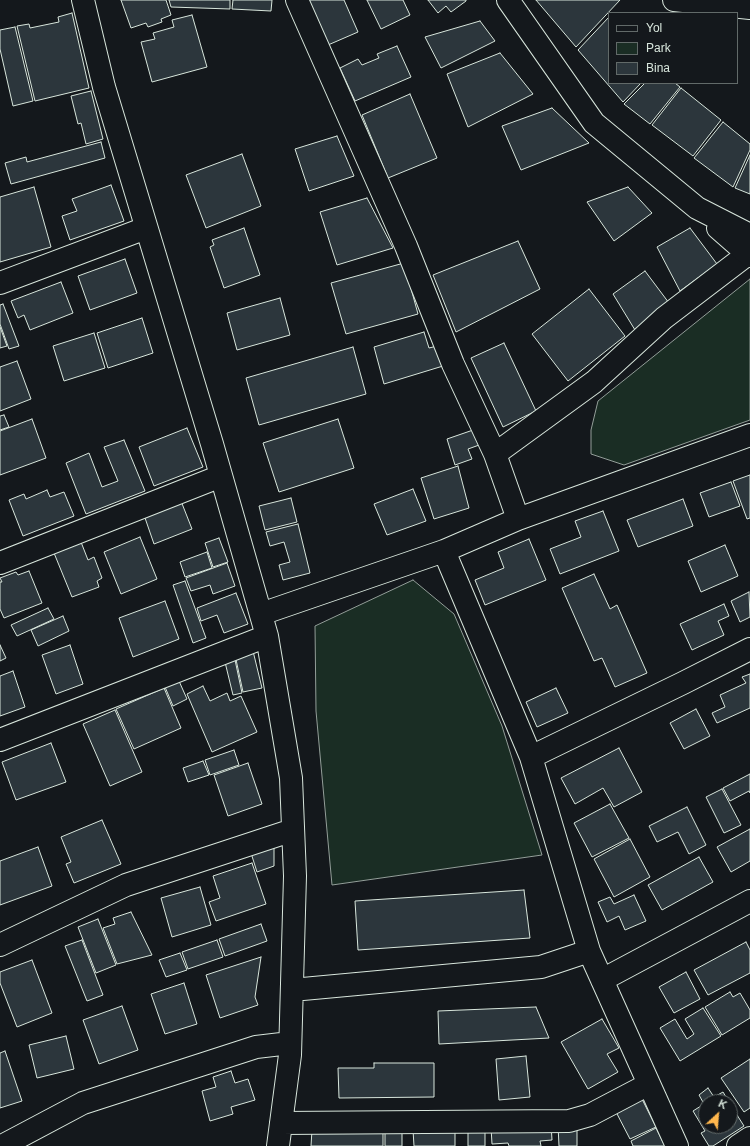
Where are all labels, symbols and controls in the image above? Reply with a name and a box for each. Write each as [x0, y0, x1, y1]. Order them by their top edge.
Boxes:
legend [608, 12, 738, 84]
text: Yol [646, 21, 662, 35]
text: Park [646, 41, 671, 55]
text: Bina [646, 61, 670, 75]
north arrow [698, 1094, 738, 1134]
text: K [717, 1097, 729, 1111]

